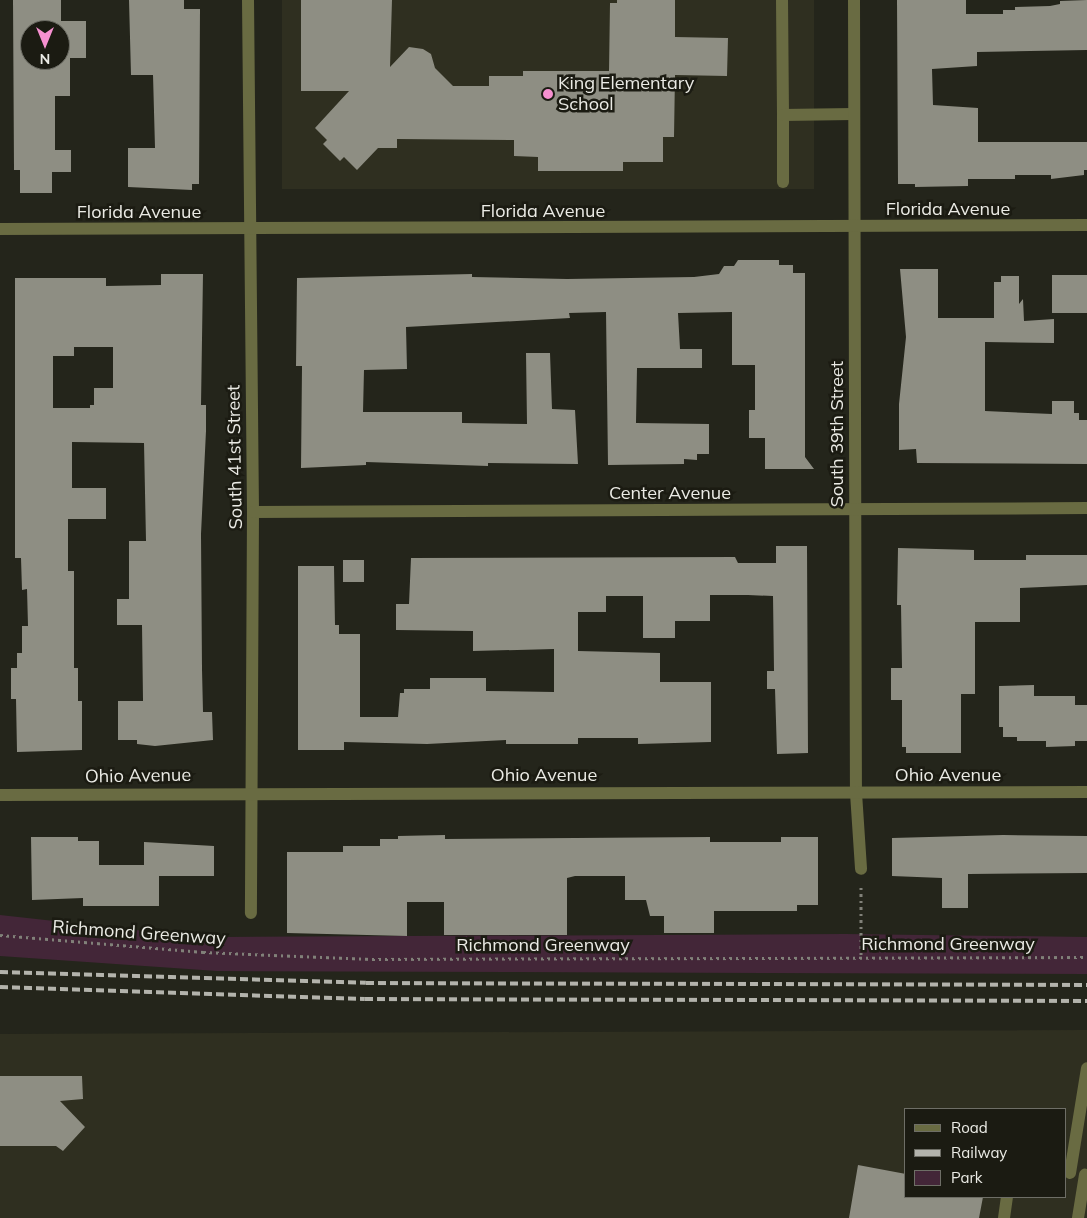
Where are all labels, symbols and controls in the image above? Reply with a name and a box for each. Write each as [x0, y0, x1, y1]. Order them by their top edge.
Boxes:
north arrow [20, 20, 70, 70]
text: N [40, 50, 50, 68]
place label: King Elementary School [558, 73, 694, 116]
marker: King Elementary School [542, 88, 554, 100]
street label: Florida Avenue [886, 198, 1010, 220]
street label: Florida Avenue [481, 200, 605, 222]
street label: Florida Avenue [77, 201, 201, 223]
street label: South 39th Street [826, 361, 848, 507]
street label: South 41st Street [223, 385, 247, 529]
street label: Center Avenue [609, 482, 731, 504]
street label: Ohio Avenue [85, 764, 191, 788]
street label: Ohio Avenue [491, 764, 597, 786]
street label: Ohio Avenue [895, 764, 1001, 786]
street label: Richmond Greenway [52, 916, 226, 950]
street label: Richmond Greenway [861, 933, 1035, 955]
street label: Richmond Greenway [456, 934, 630, 956]
legend [904, 1108, 1067, 1198]
text: Road [951, 1118, 988, 1137]
text: Railway [951, 1143, 1007, 1162]
text: Park [951, 1168, 983, 1187]

